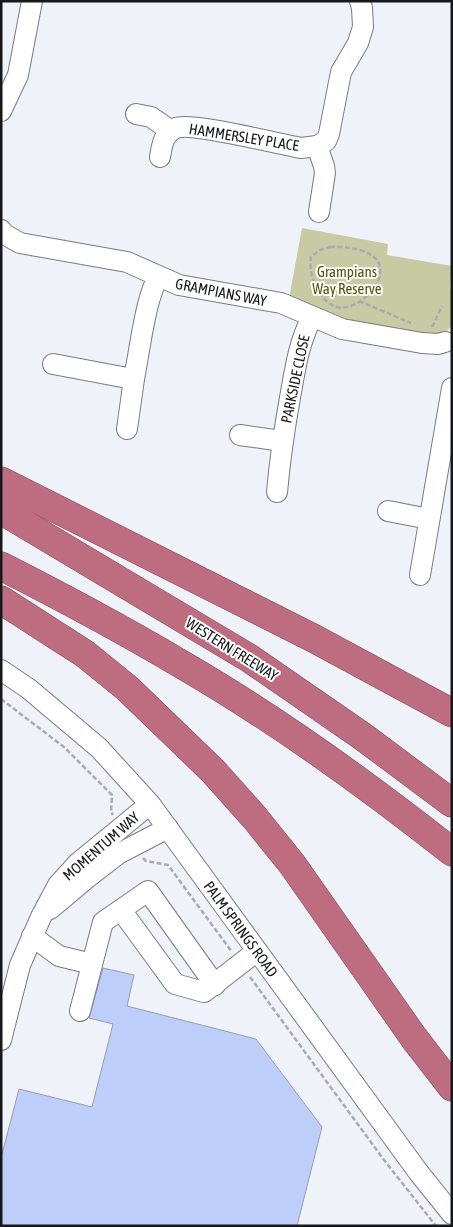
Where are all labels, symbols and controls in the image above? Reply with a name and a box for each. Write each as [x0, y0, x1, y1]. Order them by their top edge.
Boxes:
street label: HAMMERSLEY PLACE [188, 120, 301, 154]
park label: Grampians Way Reserve [312, 263, 382, 297]
street label: GRAMPIANS WAY [174, 275, 268, 309]
street label: PARKSIDE CLOSE [277, 333, 313, 425]
street label: WESTERN FREEWAY [183, 614, 281, 684]
street label: MOMENTUM WAY [59, 808, 143, 884]
street label: PALM SPRINGS ROAD [201, 878, 281, 980]

